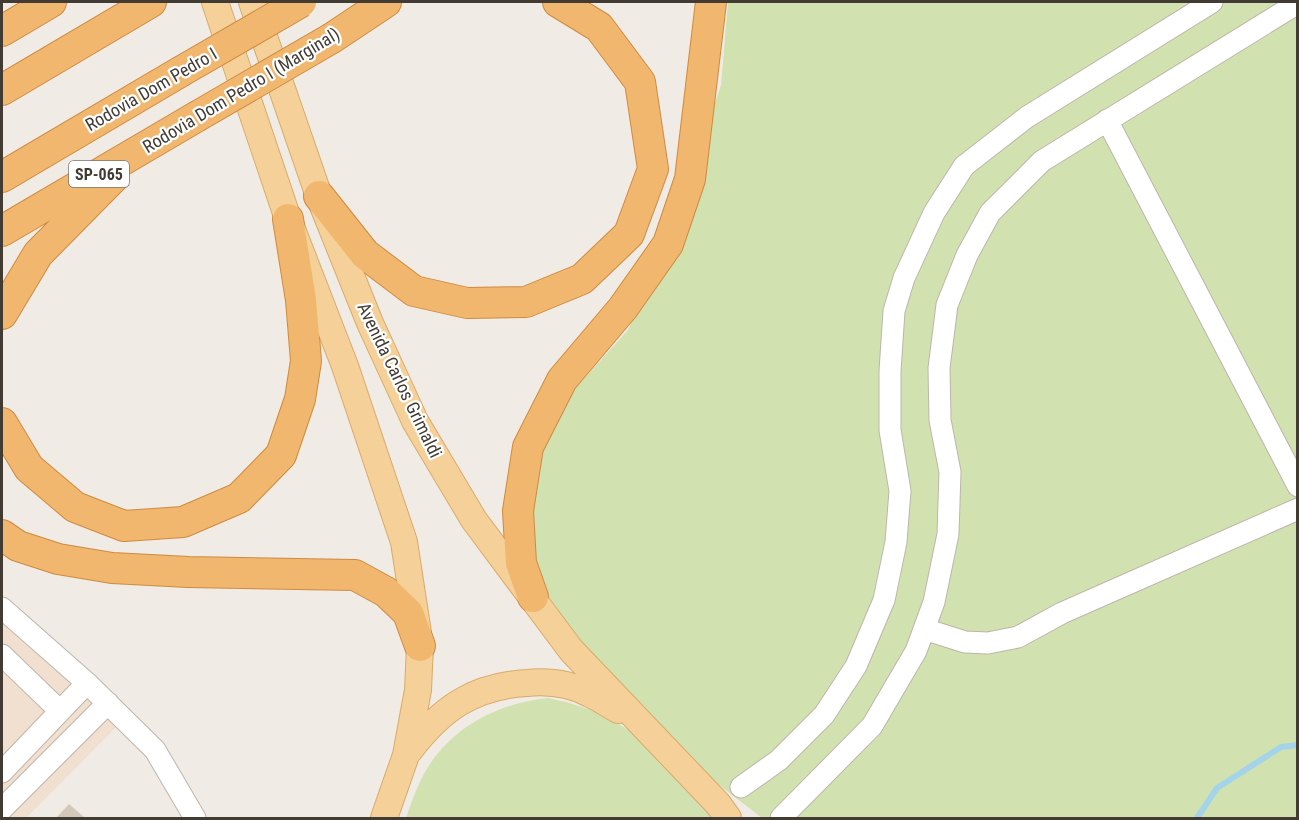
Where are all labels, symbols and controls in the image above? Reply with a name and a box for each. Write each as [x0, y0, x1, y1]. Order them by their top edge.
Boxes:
street label: Rodovia Dom Pedro I (Marginal) [139, 23, 344, 158]
street label: Rodovia Dom Pedro I [82, 43, 220, 135]
road number: SP-065 [69, 161, 129, 187]
street label: Avenida Carlos Grimaldi [353, 299, 447, 461]

